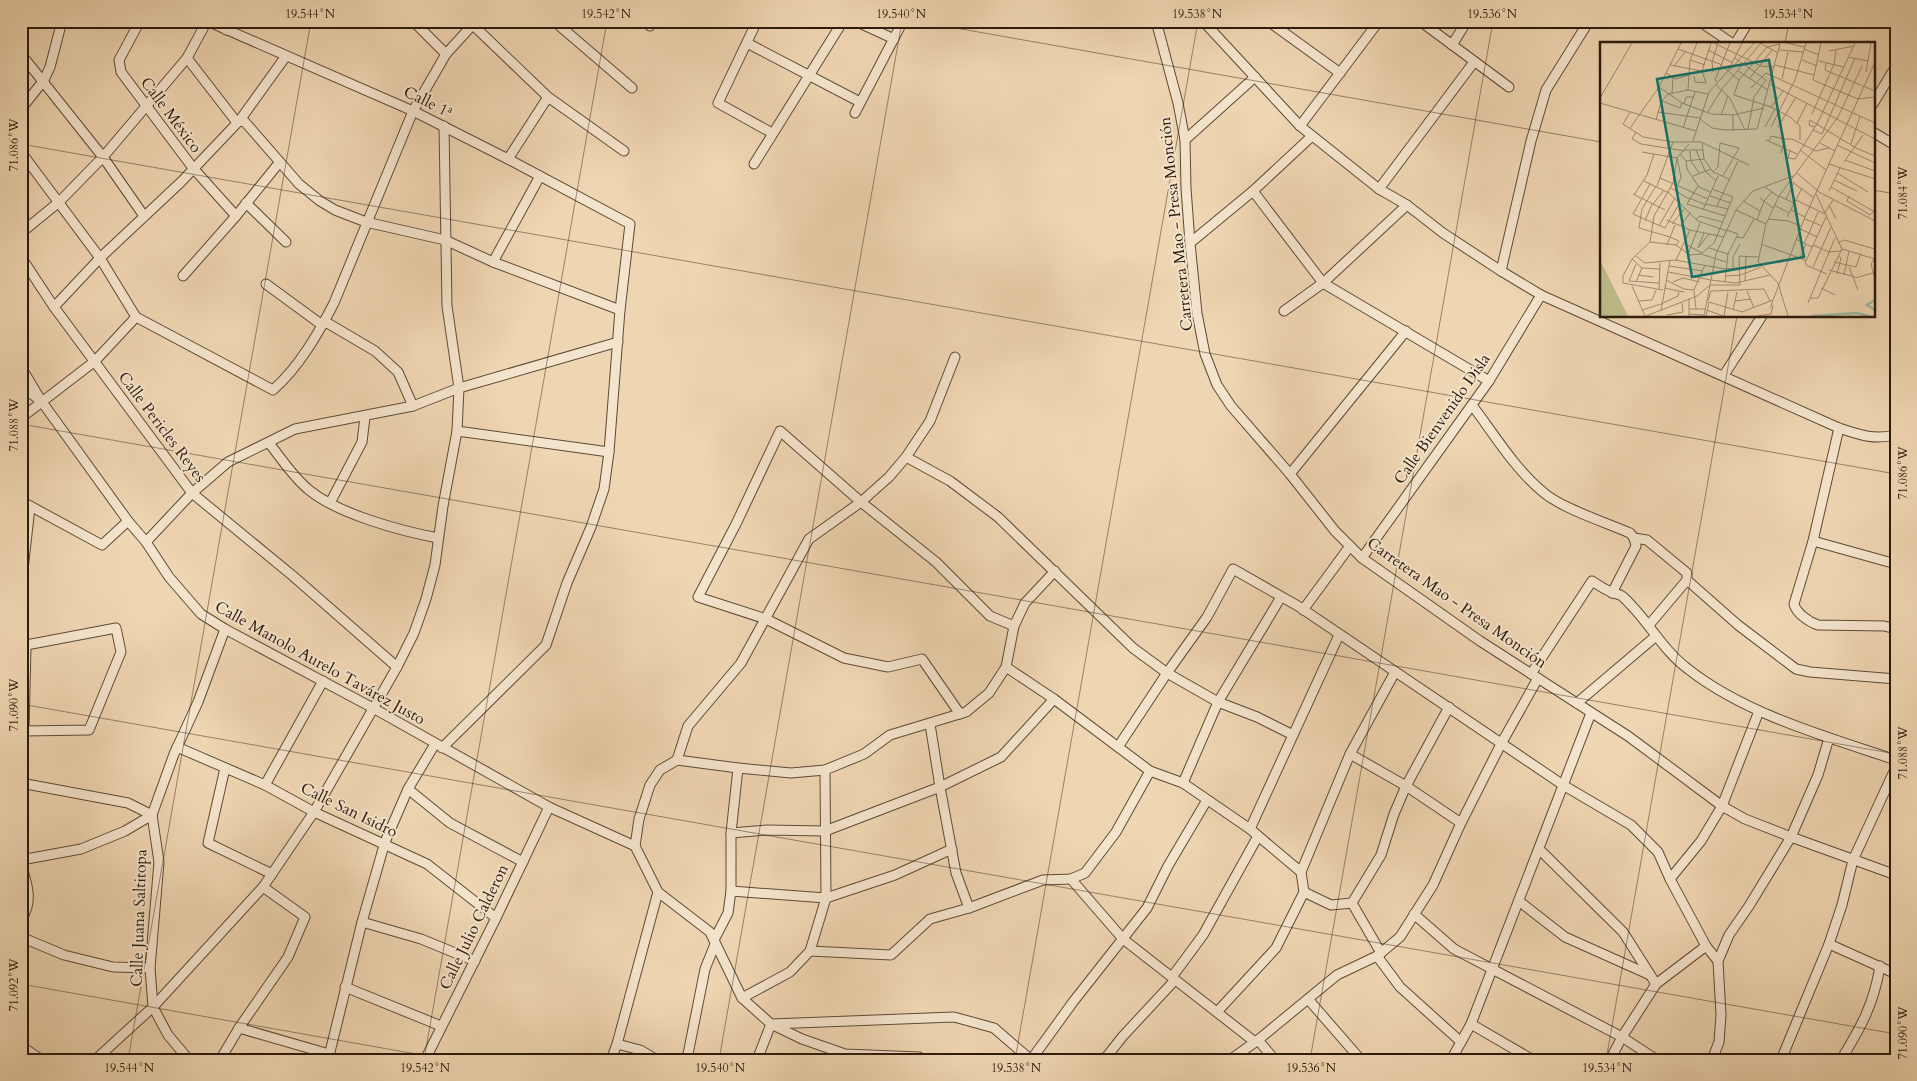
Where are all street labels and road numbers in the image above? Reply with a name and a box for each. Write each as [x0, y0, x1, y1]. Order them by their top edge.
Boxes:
street label: Calle México [135, 73, 207, 158]
street label: Calle 1ª [400, 81, 456, 123]
street label: Carretera Mao - Presa Monción [1154, 116, 1198, 332]
street label: Calle Bienvenido Disla [1389, 349, 1495, 489]
street label: Calle Pericles Reyes [113, 367, 211, 487]
street label: Carretera Mao - Presa Monción [1363, 532, 1551, 674]
street label: Calle Manolo Aurelo Tavárez Justo [211, 596, 429, 730]
street label: Calle San Isidro [297, 777, 402, 843]
street label: Calle Juana Saltitopa [126, 849, 152, 987]
street label: Calle Julio Calderon [434, 861, 514, 993]

